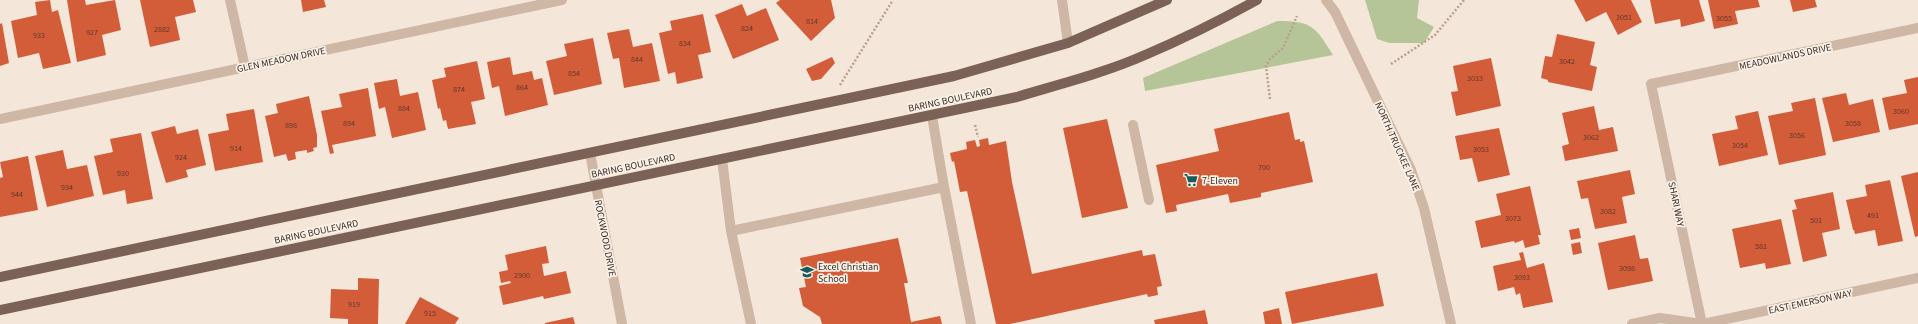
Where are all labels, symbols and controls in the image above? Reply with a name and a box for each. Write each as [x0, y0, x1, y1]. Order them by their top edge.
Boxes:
house number: 3051 [1616, 12, 1632, 23]
house number: 3055 [1716, 13, 1732, 24]
house number: 814 [806, 16, 818, 27]
house number: 824 [741, 23, 753, 34]
house number: 2882 [154, 24, 170, 35]
house number: 927 [86, 27, 98, 38]
house number: 933 [33, 30, 45, 41]
house number: 834 [679, 38, 691, 49]
street label: MEADOWLANDS DRIVE [1738, 40, 1833, 74]
street label: GLEN MEADOW DRIVE [236, 44, 327, 76]
house number: 844 [631, 54, 643, 65]
house number: 3042 [1559, 56, 1575, 67]
house number: 854 [568, 68, 580, 79]
house number: 3033 [1467, 73, 1483, 84]
house number: 864 [516, 82, 528, 93]
house number: 874 [453, 84, 465, 95]
street label: BARING BOULEVARD [907, 84, 994, 116]
street label: NORTH TRUCKEE LANE [1371, 100, 1423, 193]
house number: 884 [398, 103, 410, 114]
house number: 3060 [1893, 106, 1909, 117]
house number: 894 [343, 118, 355, 129]
house number: 3058 [1845, 118, 1861, 129]
house number: 898 [285, 120, 297, 131]
house number: 3056 [1789, 130, 1805, 141]
house number: 3062 [1583, 132, 1599, 143]
house number: 3054 [1732, 140, 1748, 151]
house number: 914 [230, 143, 242, 154]
house number: 3053 [1473, 144, 1489, 155]
street label: BARING BOULEVARD [590, 150, 677, 182]
house number: 924 [175, 152, 187, 163]
house number: 700 [1258, 162, 1270, 173]
house number: 930 [117, 168, 129, 179]
supermarket icon: 7-Eleven [1183, 172, 1199, 188]
place label: 7-Eleven [1202, 174, 1238, 188]
street label: SHARI WAY [1664, 180, 1688, 228]
house number: 934 [61, 182, 73, 193]
house number: 944 [11, 189, 23, 200]
street label: ROCKWOOD DRIVE [591, 199, 619, 278]
house number: 3082 [1600, 206, 1616, 217]
house number: 491 [1867, 210, 1879, 221]
house number: 3073 [1505, 213, 1521, 224]
house number: 501 [1810, 215, 1822, 226]
street label: BARING BOULEVARD [273, 216, 360, 248]
house number: 581 [1755, 241, 1767, 252]
place label: Excel Christian School [818, 260, 879, 286]
house number: 3098 [1619, 263, 1635, 274]
school or university icon: Excel Christian School [799, 264, 815, 280]
house number: 2900 [514, 270, 530, 281]
house number: 3093 [1514, 272, 1530, 283]
street label: EAST EMERSON WAY [1767, 286, 1853, 318]
house number: 919 [348, 299, 360, 310]
house number: 915 [424, 308, 436, 319]

